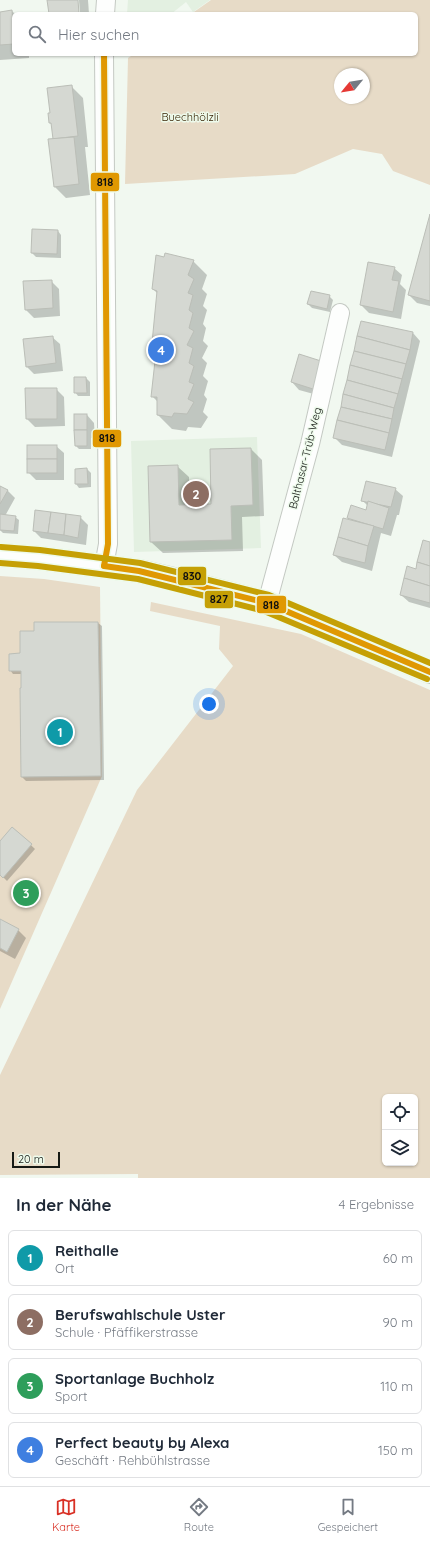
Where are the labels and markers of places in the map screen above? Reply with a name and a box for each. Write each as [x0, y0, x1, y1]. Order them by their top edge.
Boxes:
pin: 4 [148, 335, 174, 365]
pin: 2 [183, 479, 209, 509]
pin: 1 [47, 717, 73, 747]
pin: 3 [13, 878, 39, 908]

